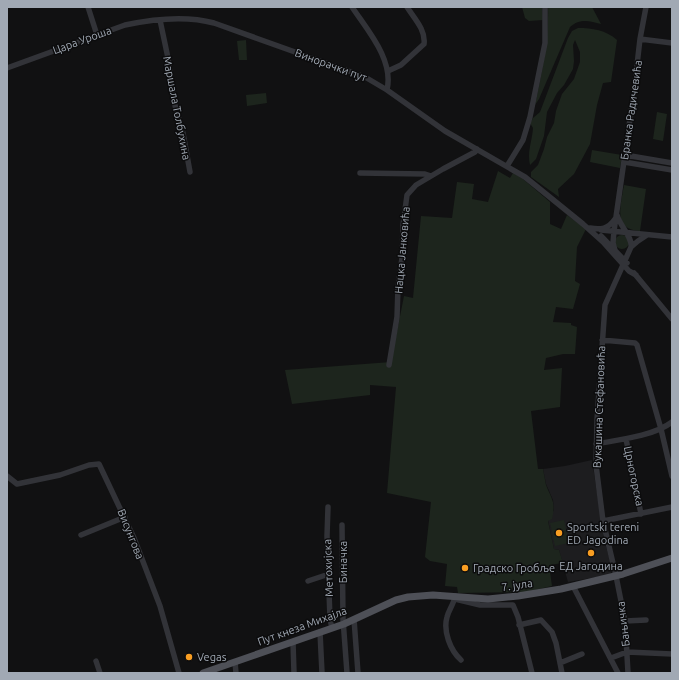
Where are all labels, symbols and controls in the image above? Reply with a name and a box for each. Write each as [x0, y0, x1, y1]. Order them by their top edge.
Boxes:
street label: Цара Уроша [51, 24, 113, 56]
street label: Винорачки пут [293, 46, 369, 84]
street label: Маршала Толбухина [161, 55, 193, 161]
street label: Бранка Радичевића [618, 59, 644, 161]
street label: Нацка Јанковића [392, 206, 412, 294]
street label: Вукашина Стефановића [591, 346, 607, 468]
street label: Црногорска [622, 445, 646, 507]
street label: Висунгова [116, 507, 146, 561]
place label: Sportski tereni ED Jagodina [567, 521, 639, 546]
marker: Sportski tereni ED Jagodina [554, 528, 564, 538]
street label: Метохијска [321, 539, 335, 597]
street label: Биначка [337, 541, 349, 583]
marker: ЕД Јагодина [586, 548, 596, 558]
place label: ЕД Јагодина [559, 560, 623, 572]
place label: Градско Гробље [473, 562, 555, 574]
marker: Градско Гробље [460, 563, 470, 573]
street label: 7. јула [501, 577, 533, 593]
street label: Бањичка [614, 601, 632, 647]
street label: Пут кнеза Михајла [256, 604, 348, 648]
place label: Vegas [197, 651, 227, 663]
marker: Vegas [184, 652, 194, 662]

